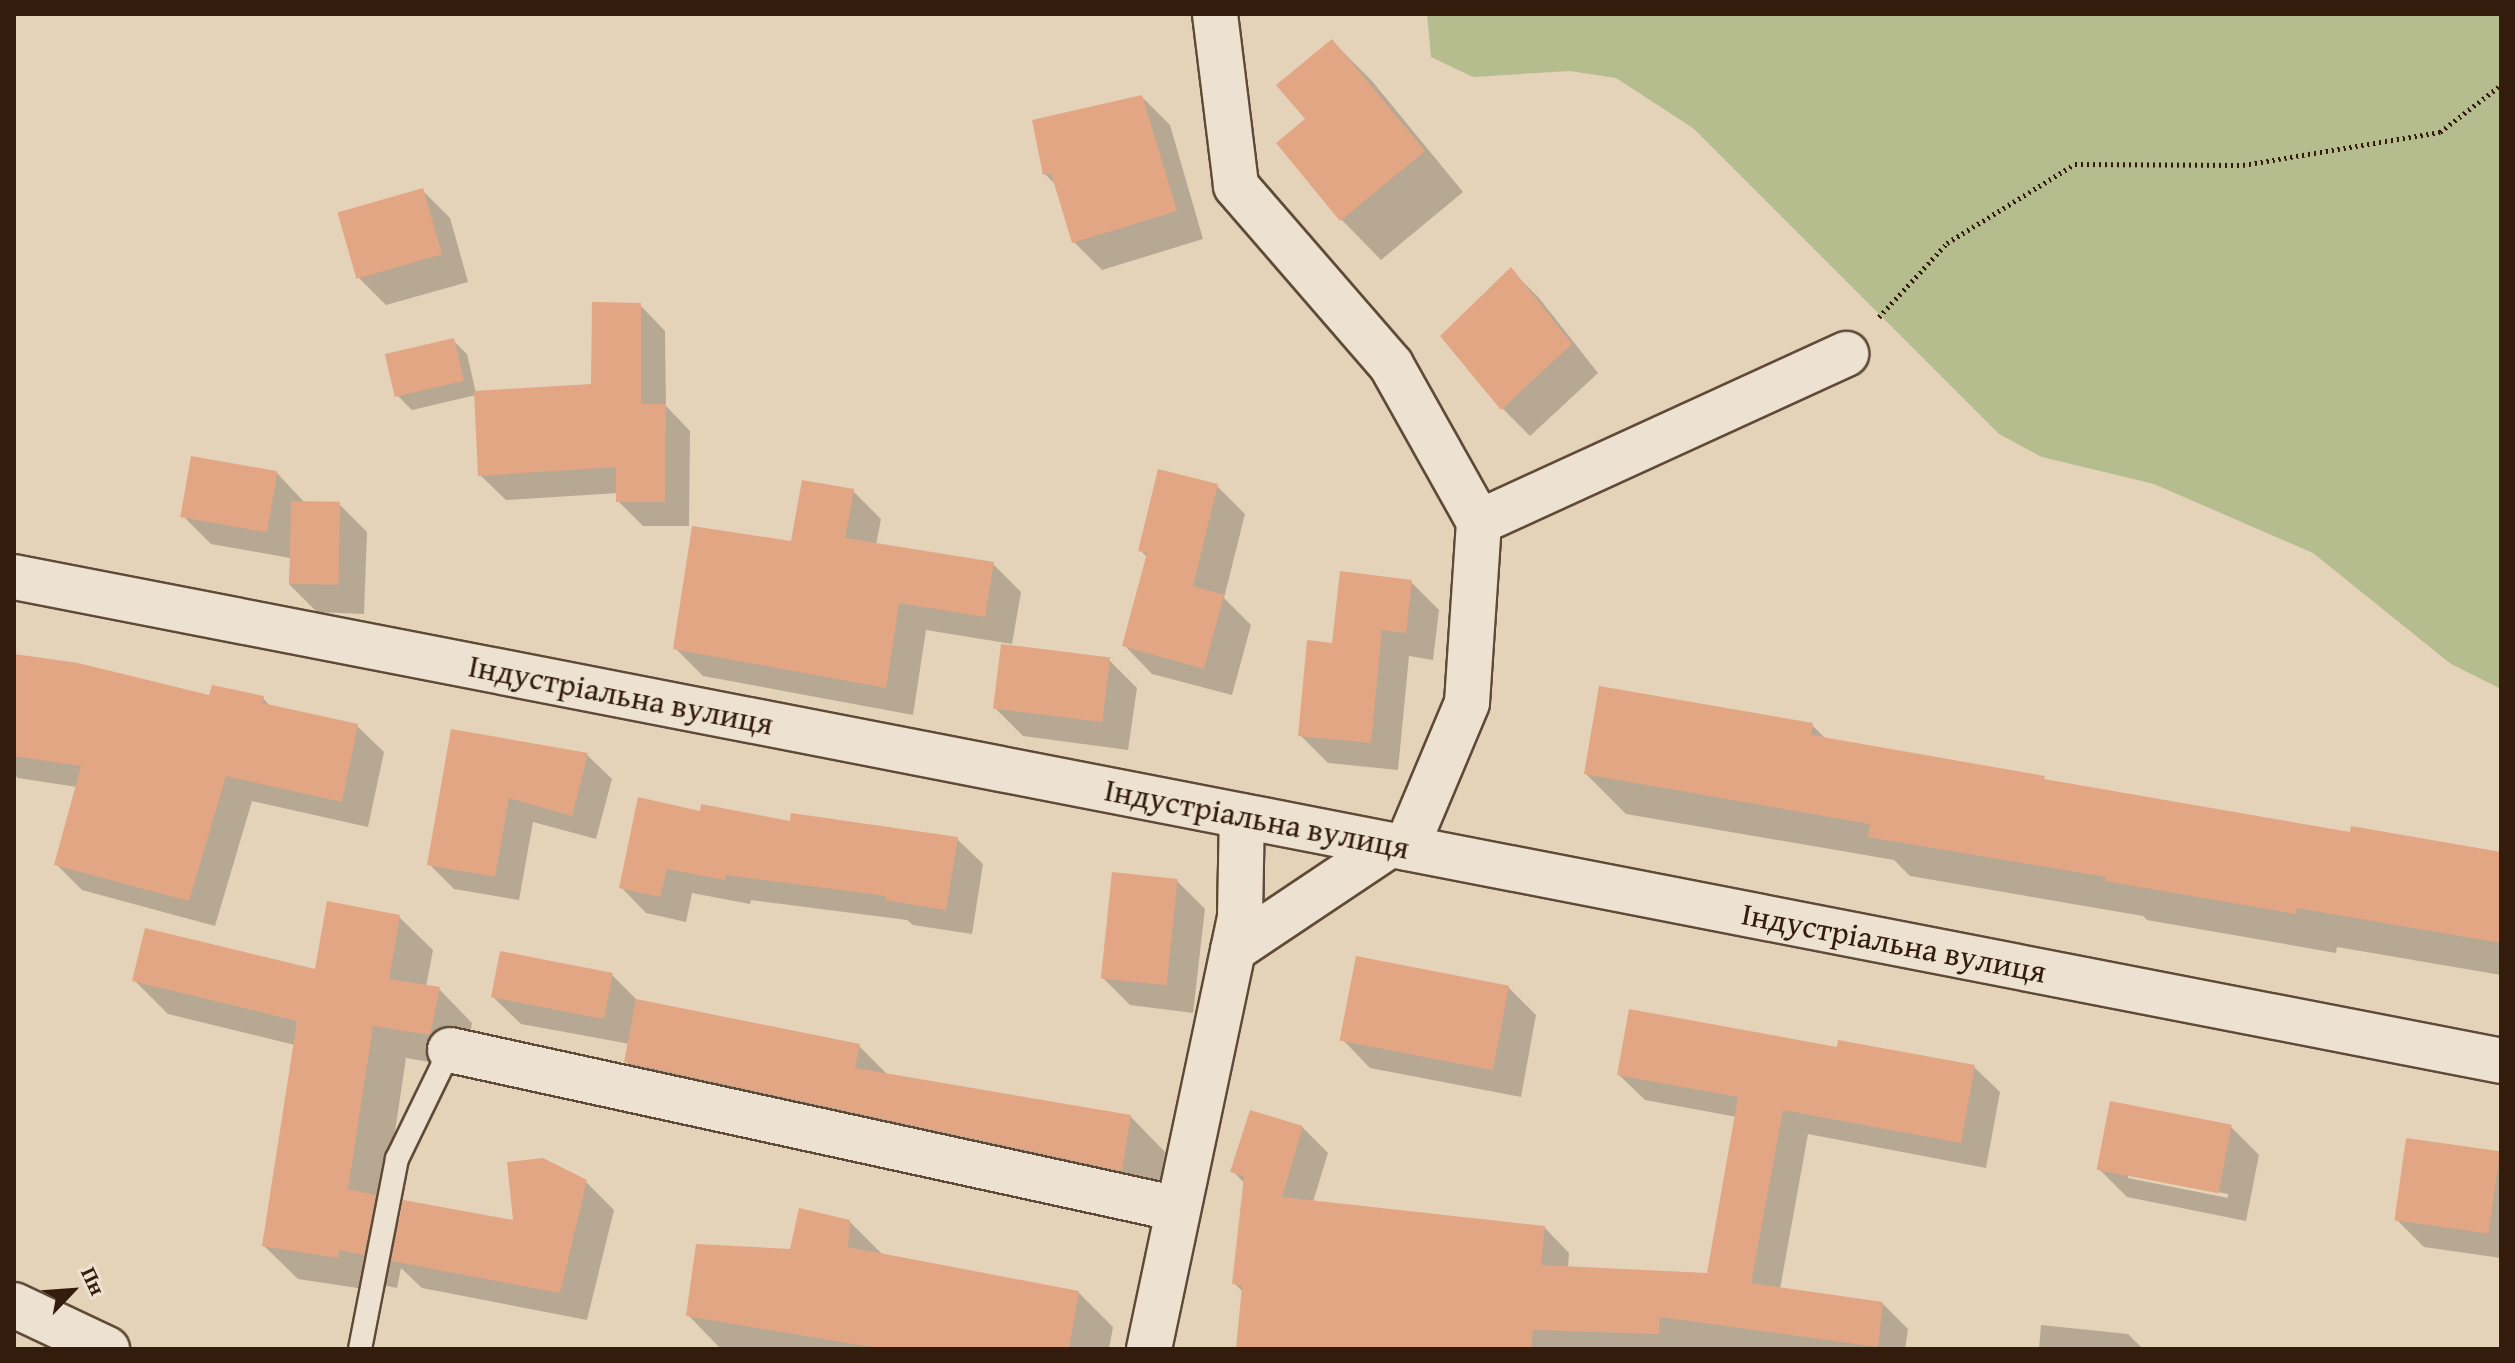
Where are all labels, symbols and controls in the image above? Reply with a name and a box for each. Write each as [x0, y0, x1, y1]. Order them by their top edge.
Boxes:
street label: Індустріальна вулиця [465, 647, 777, 743]
street label: Індустріальна вулиця [1101, 771, 1413, 867]
street label: Індустріальна вулиця [1738, 895, 2050, 991]
north arrow [32, 1251, 112, 1331]
text: Пн [73, 1261, 114, 1300]

